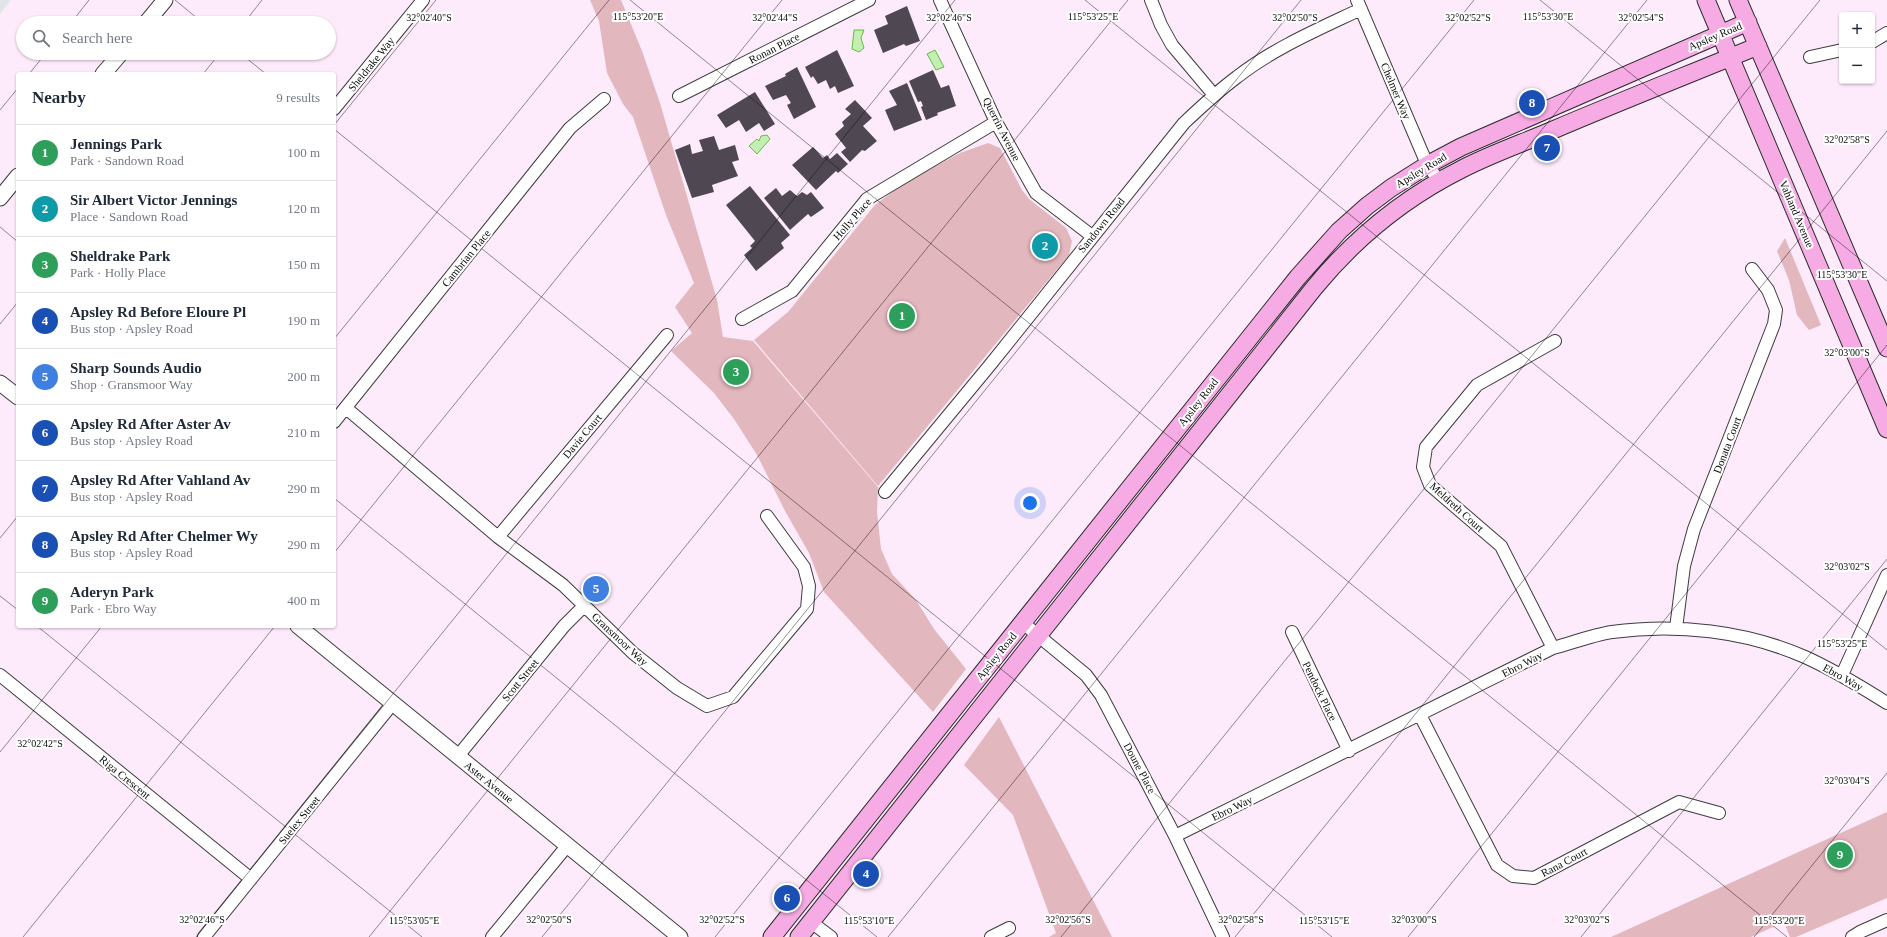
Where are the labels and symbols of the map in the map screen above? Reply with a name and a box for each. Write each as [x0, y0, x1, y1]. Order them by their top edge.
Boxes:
text: 115°53'20"E [613, 11, 663, 22]
text: 115°53'25"E [1068, 11, 1118, 22]
text: 115°53'30"E [1523, 11, 1573, 22]
text: 32°02'40"S [406, 12, 452, 23]
text: 32°02'44"S [752, 12, 798, 23]
text: 32°02'46"S [926, 12, 972, 23]
text: 32°02'50"S [1272, 12, 1318, 23]
text: 32°02'52"S [1445, 12, 1491, 23]
text: 32°02'54"S [1618, 12, 1664, 23]
street label: Apsley Road [1686, 19, 1744, 53]
street label: Ronan Place [747, 30, 801, 66]
street label: Sheldrake Way [345, 34, 397, 94]
street label: Chelmer Way [1379, 61, 1414, 122]
pin: 8 [1519, 88, 1545, 118]
street label: Querrin Avenue [981, 95, 1023, 163]
pin: 7 [1534, 133, 1560, 163]
text: 32°02'58"S [1824, 134, 1870, 145]
street label: Apsley Road [1393, 150, 1449, 190]
street label: Vahland Avenue [1777, 179, 1817, 249]
street label: Holly Place [831, 195, 874, 242]
street label: Sandown Road [1075, 195, 1127, 255]
street label: Cambrian Place [439, 227, 493, 289]
pin: 2 [1032, 231, 1058, 261]
text: 115°53'30"E [1817, 269, 1867, 280]
pin: 1 [889, 301, 915, 331]
text: 32°03'00"S [1824, 347, 1870, 358]
pin: 3 [723, 357, 749, 387]
street label: Apsley Road [1176, 375, 1221, 428]
street label: Davie Court [560, 411, 604, 461]
street label: Donata Court [1711, 415, 1743, 475]
street label: Meldreth Court [1428, 480, 1486, 534]
your location [1020, 493, 1040, 513]
text: 32°03'02"S [1824, 561, 1870, 572]
pin: 5 [583, 574, 609, 604]
street label: Gransmoor Way [590, 610, 651, 668]
street label: Apsley Road [973, 630, 1019, 682]
text: 115°53'25"E [1817, 638, 1867, 649]
street label: Ebro Way [1500, 648, 1545, 679]
street label: Scott Street [499, 656, 541, 704]
street label: Pendock Place [1300, 659, 1340, 723]
street label: Ebro Way [1821, 661, 1866, 693]
text: 32°02'42"S [17, 738, 63, 749]
street label: Doune Place [1122, 741, 1158, 796]
street label: Riga Crescent [97, 753, 153, 801]
street label: Aster Avenue [462, 759, 516, 805]
text: 32°03'04"S [1824, 775, 1870, 786]
street label: Ebro Way [1210, 793, 1255, 823]
street label: Suelex Street [276, 794, 322, 846]
pin: 9 [1827, 840, 1853, 870]
street label: Rana Court [1539, 845, 1589, 879]
pin: 4 [853, 859, 879, 889]
pin: 6 [774, 883, 800, 913]
text: 32°02'46"S [179, 914, 225, 925]
text: 32°02'50"S [526, 914, 572, 925]
text: 32°02'52"S [699, 914, 745, 925]
text: 32°02'56"S [1045, 914, 1091, 925]
text: 32°02'58"S [1218, 914, 1264, 925]
text: 32°03'00"S [1391, 914, 1437, 925]
text: 32°03'02"S [1564, 914, 1610, 925]
text: 115°53'05"E [389, 915, 439, 926]
text: 115°53'10"E [844, 915, 894, 926]
text: 115°53'15"E [1299, 915, 1349, 926]
text: 115°53'20"E [1754, 915, 1804, 926]

